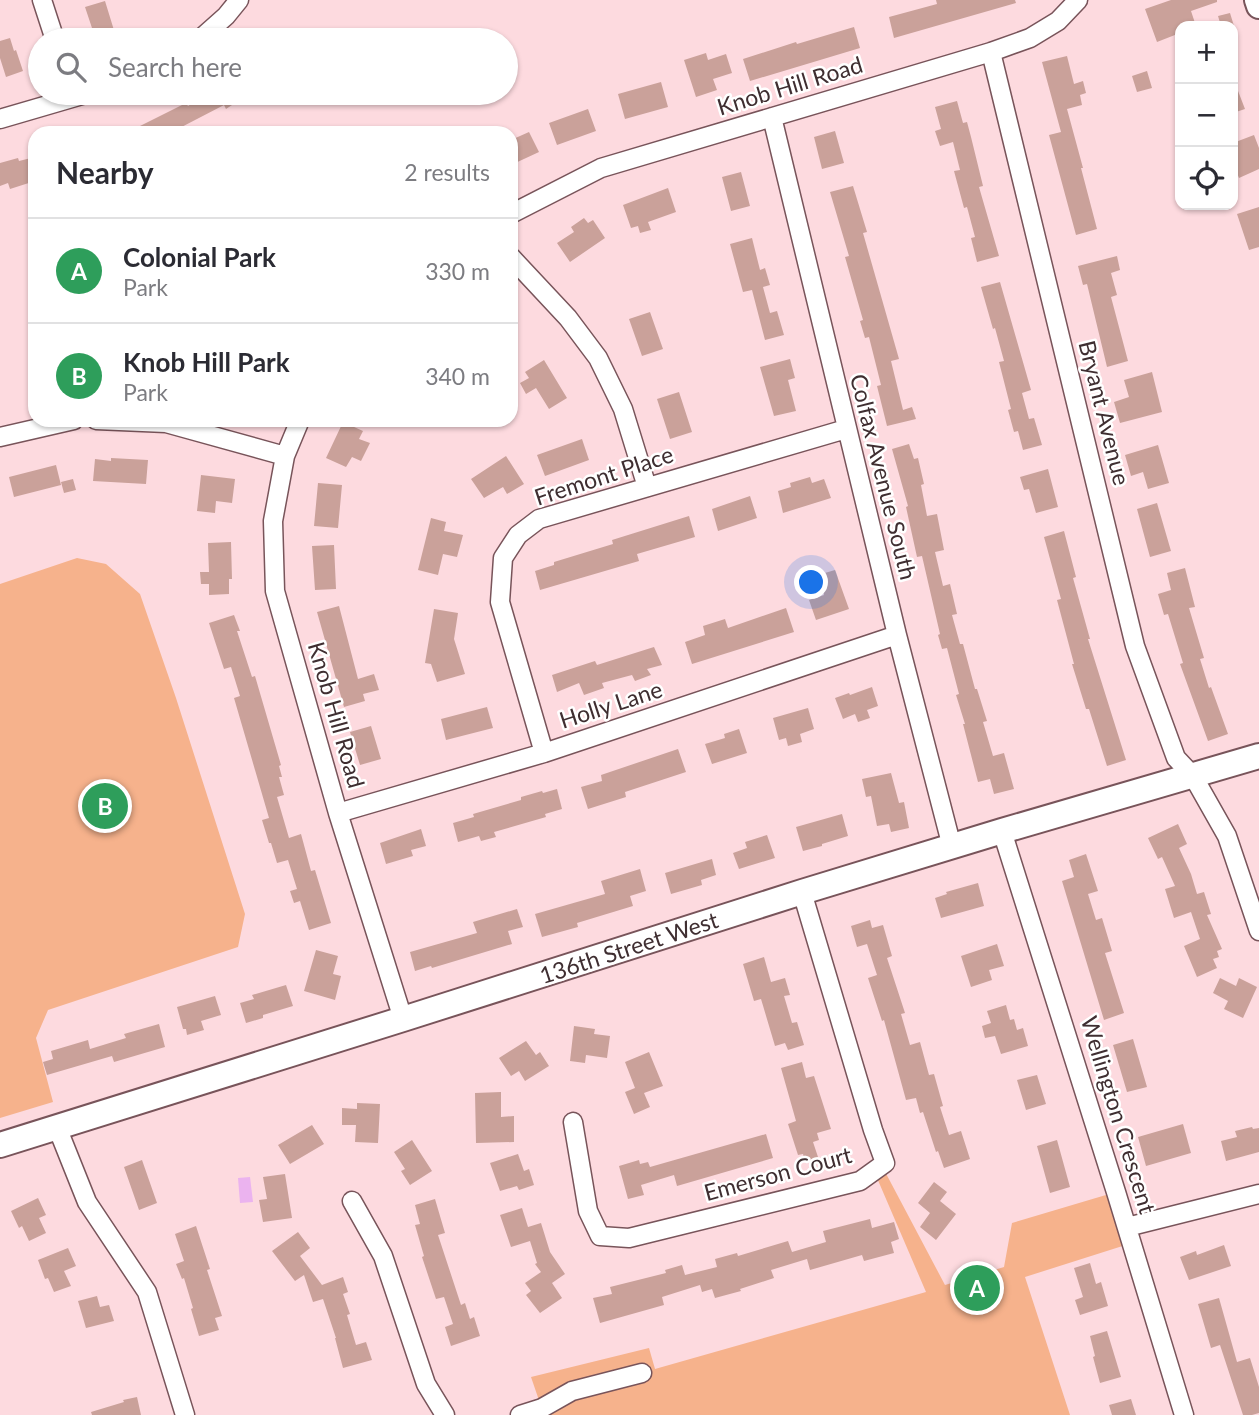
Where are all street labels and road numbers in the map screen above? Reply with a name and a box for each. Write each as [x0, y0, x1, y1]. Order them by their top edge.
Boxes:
street label: Knob Hill Road [714, 50, 866, 120]
street label: Bryant Avenue [1073, 337, 1136, 488]
street label: Colfax Avenue South [845, 371, 923, 583]
street label: Fremont Place [531, 439, 677, 511]
street label: Knob Hill Road [303, 639, 371, 791]
street label: Holly Lane [556, 674, 666, 734]
street label: 136th Street West [536, 905, 722, 989]
street label: Wellington Crescent [1076, 1013, 1163, 1218]
street label: Emerson Court [701, 1140, 855, 1206]

